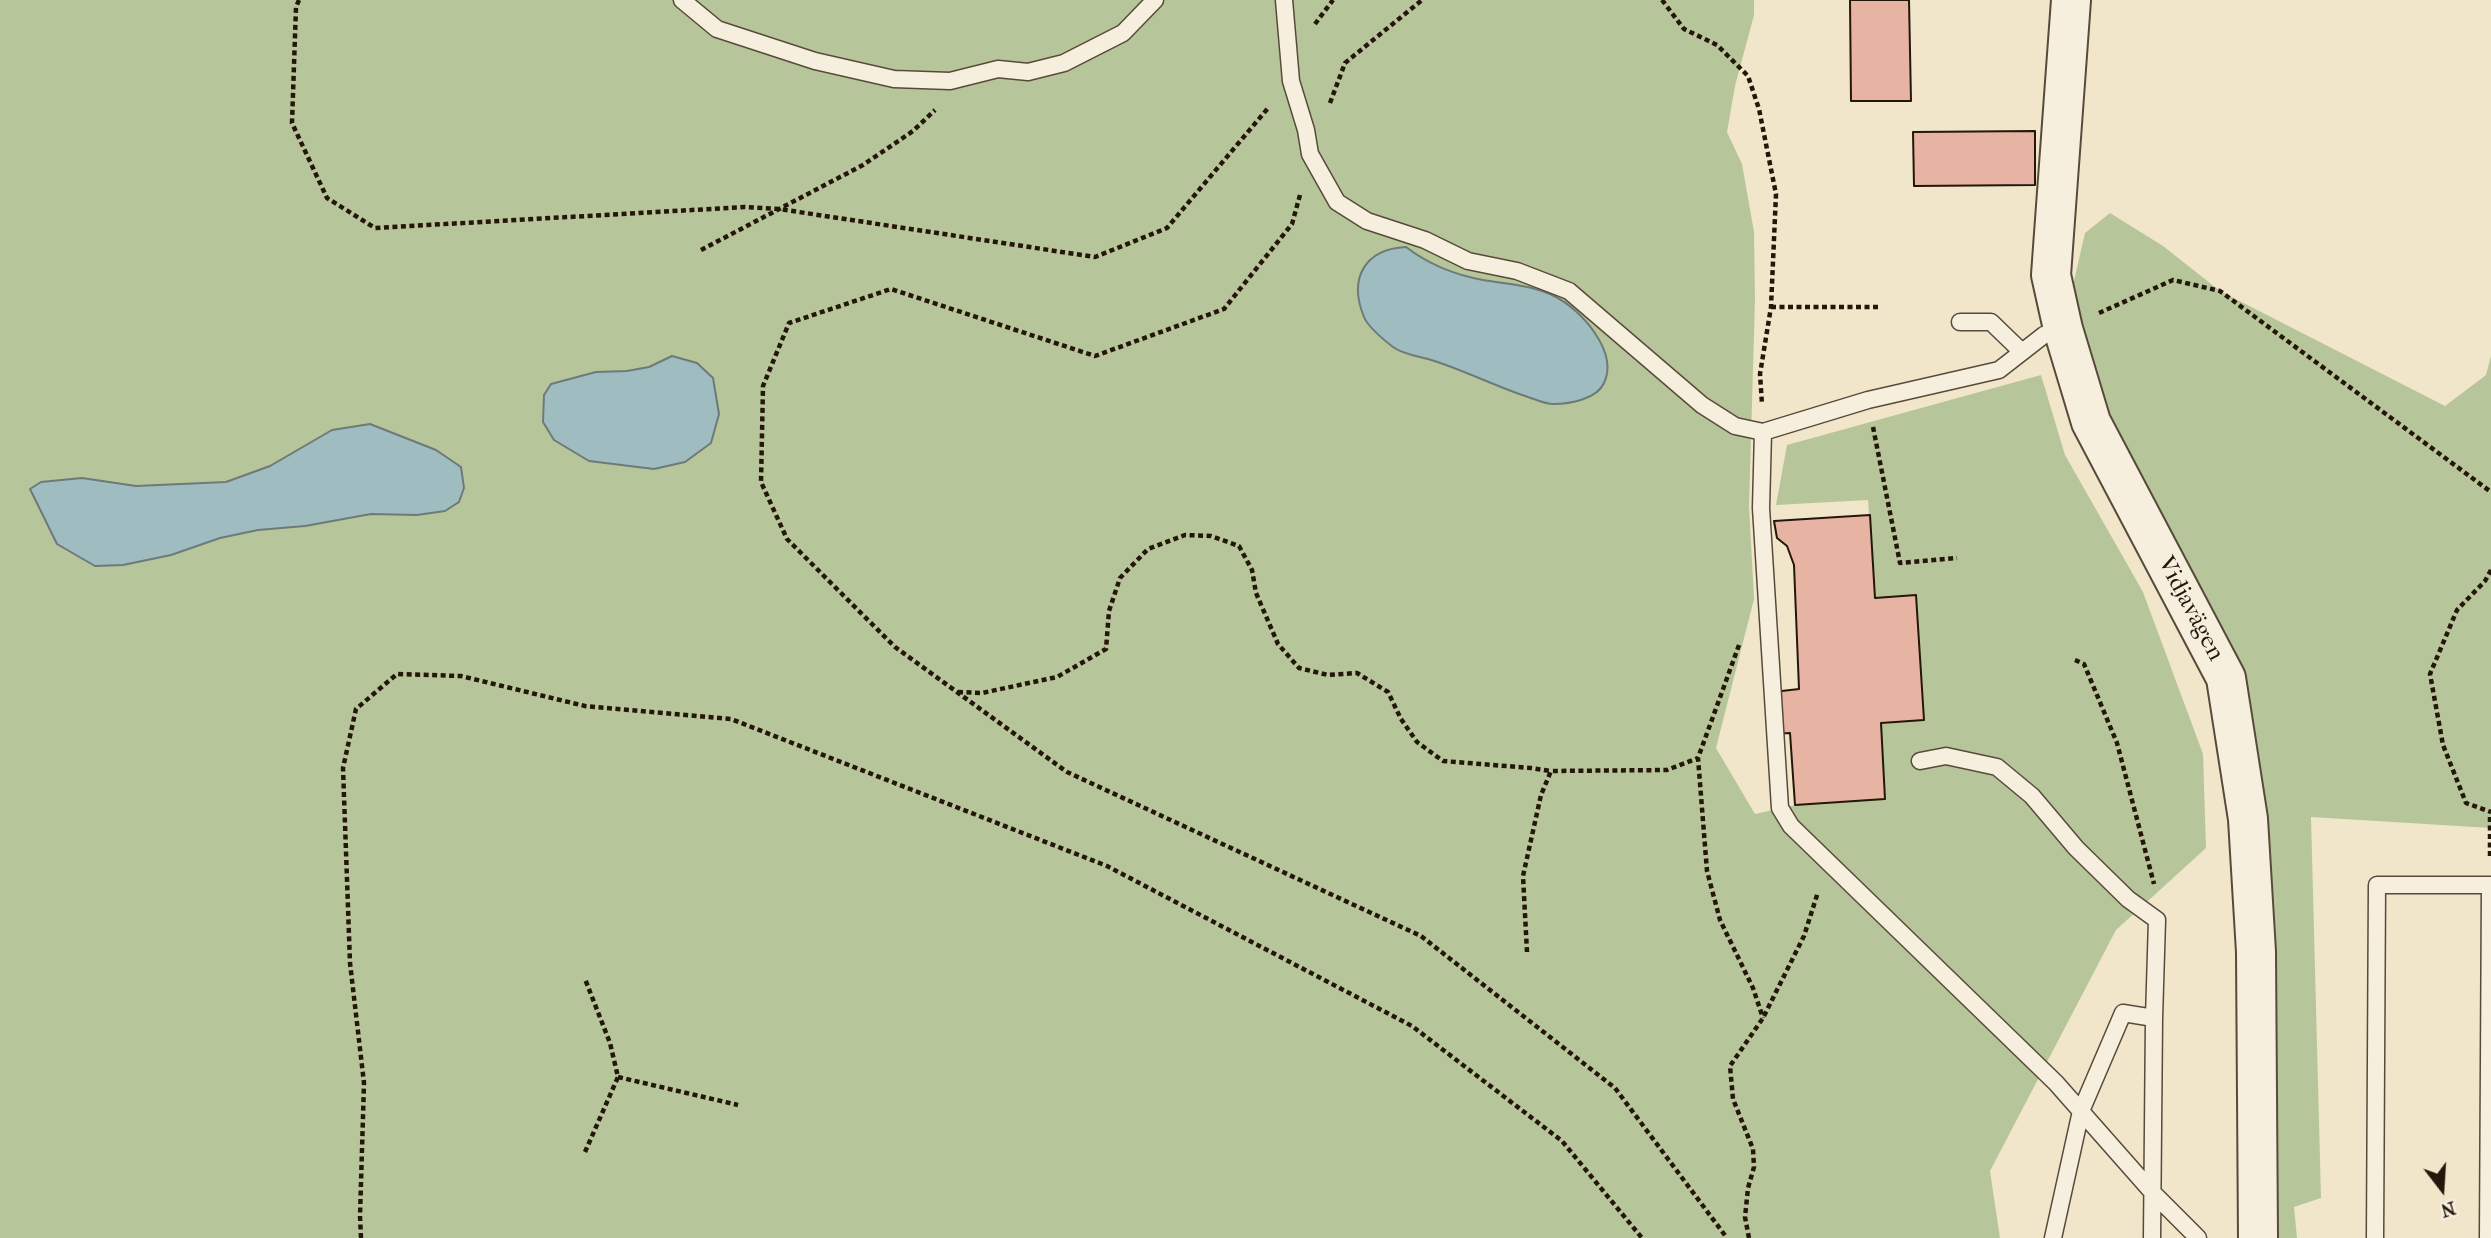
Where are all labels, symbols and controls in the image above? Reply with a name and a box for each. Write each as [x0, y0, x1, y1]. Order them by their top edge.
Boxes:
street label: Vidjavägen [2151, 552, 2229, 666]
north arrow [2407, 1154, 2477, 1224]
text: N [2438, 1196, 2458, 1222]

